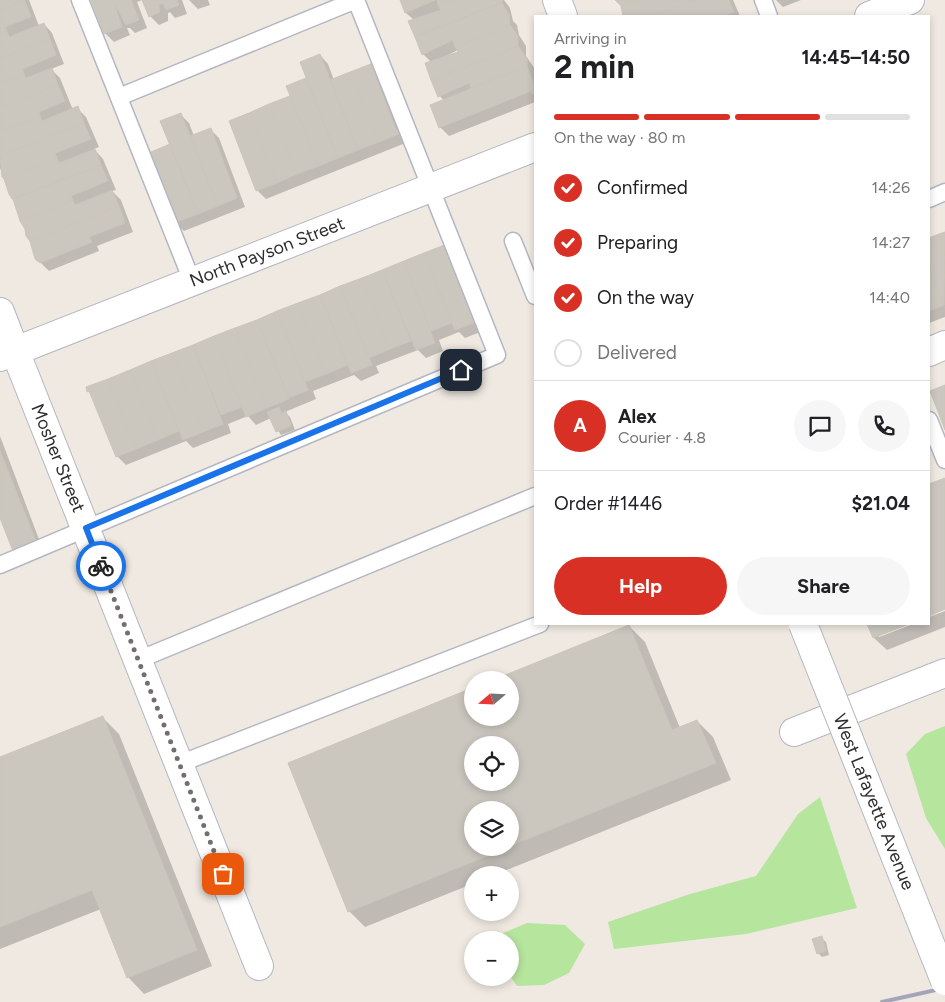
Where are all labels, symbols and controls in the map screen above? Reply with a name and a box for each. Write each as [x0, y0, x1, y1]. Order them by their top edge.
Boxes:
text: Arriving in [554, 29, 626, 48]
text: 14:45–14:50 [802, 46, 910, 69]
text: 2 min [554, 48, 635, 86]
text: On the way · 80 m [554, 128, 685, 147]
icon: check [554, 174, 582, 202]
text: Confirmed [597, 176, 688, 199]
text: 14:26 [871, 178, 910, 197]
street label: North Payson Street [186, 212, 348, 292]
icon: check [554, 229, 582, 257]
text: Preparing [597, 231, 678, 254]
text: 14:27 [872, 233, 910, 252]
icon: check [554, 284, 582, 312]
text: On the way [597, 286, 694, 309]
text: 14:40 [869, 288, 910, 307]
text: Delivered [597, 341, 677, 364]
pin [440, 349, 482, 391]
icon: home [447, 356, 475, 384]
button: chat [794, 400, 846, 452]
button: phone [858, 400, 910, 452]
street label: Mosher Street [26, 401, 90, 516]
text: Alex [618, 405, 657, 428]
text: A [573, 414, 587, 437]
text: Courier · 4.8 [618, 428, 706, 447]
text: Order #1446 [554, 492, 662, 515]
text: $21.04 [851, 492, 910, 515]
courier [76, 541, 126, 591]
icon: bike [87, 552, 115, 580]
button: Help [554, 557, 727, 615]
button: Share [737, 557, 910, 615]
north arrow [464, 671, 519, 726]
map controls [464, 671, 519, 986]
street label: West Lafayette Avenue [829, 711, 919, 893]
button: locate [464, 736, 519, 791]
button: layers [464, 801, 519, 856]
pin [202, 853, 244, 895]
icon: bag [209, 860, 237, 888]
button: + [464, 866, 519, 921]
button: − [464, 931, 519, 986]

